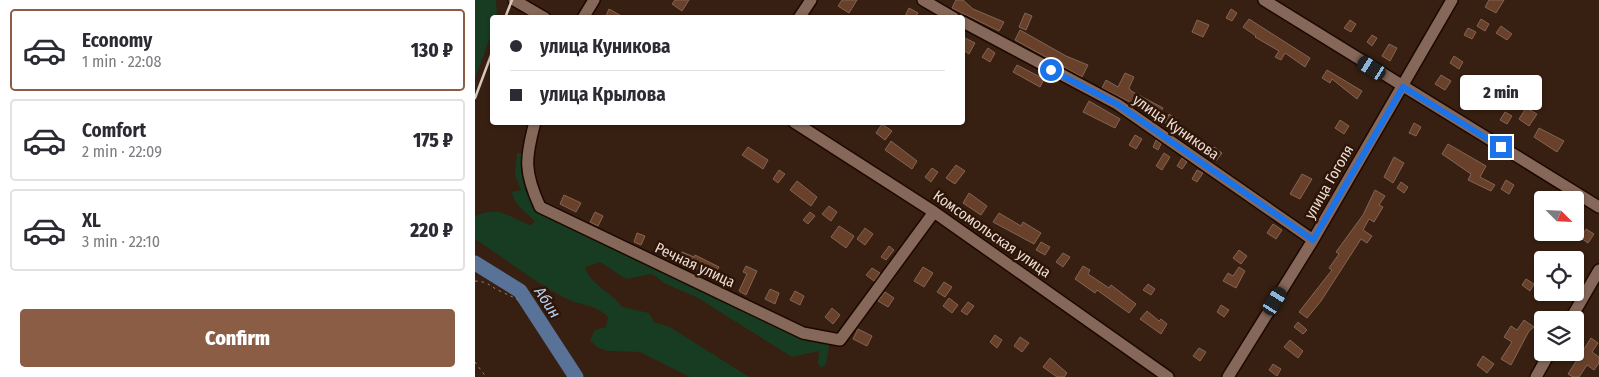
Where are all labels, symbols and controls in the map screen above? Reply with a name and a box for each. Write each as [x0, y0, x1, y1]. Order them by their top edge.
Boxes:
icon: car [22, 28, 67, 73]
text: Economy [82, 29, 152, 52]
text: улица Куникова [540, 35, 671, 58]
text: 130 ₽ [411, 39, 453, 62]
text: 1 min · 22:08 [82, 52, 162, 71]
car [1355, 54, 1388, 82]
route start [1040, 59, 1062, 81]
callout: 2 min [1460, 74, 1542, 110]
text: улица Крылова [540, 83, 666, 106]
text: 2 min [1483, 83, 1519, 102]
street label: улица Куникова [1129, 91, 1223, 163]
icon: car [22, 118, 67, 163]
text: Comfort [82, 119, 146, 142]
text: 175 ₽ [413, 129, 453, 152]
route end [1490, 136, 1512, 158]
text: 2 min · 22:09 [82, 142, 162, 161]
street label: улица Гоголя [1301, 142, 1357, 222]
street label: Комсомольская улица [930, 187, 1054, 281]
north arrow [1534, 191, 1584, 241]
map controls [1534, 191, 1584, 361]
icon: car [22, 208, 67, 253]
text: XL [82, 209, 101, 232]
text: 220 ₽ [410, 219, 453, 242]
text: 3 min · 22:10 [82, 232, 160, 251]
street label: Речная улица [652, 239, 738, 291]
button: locate [1534, 251, 1584, 301]
water label: Абин [530, 282, 565, 321]
car [1260, 284, 1289, 318]
button: Confirm [20, 309, 455, 367]
button: layers [1534, 311, 1584, 361]

